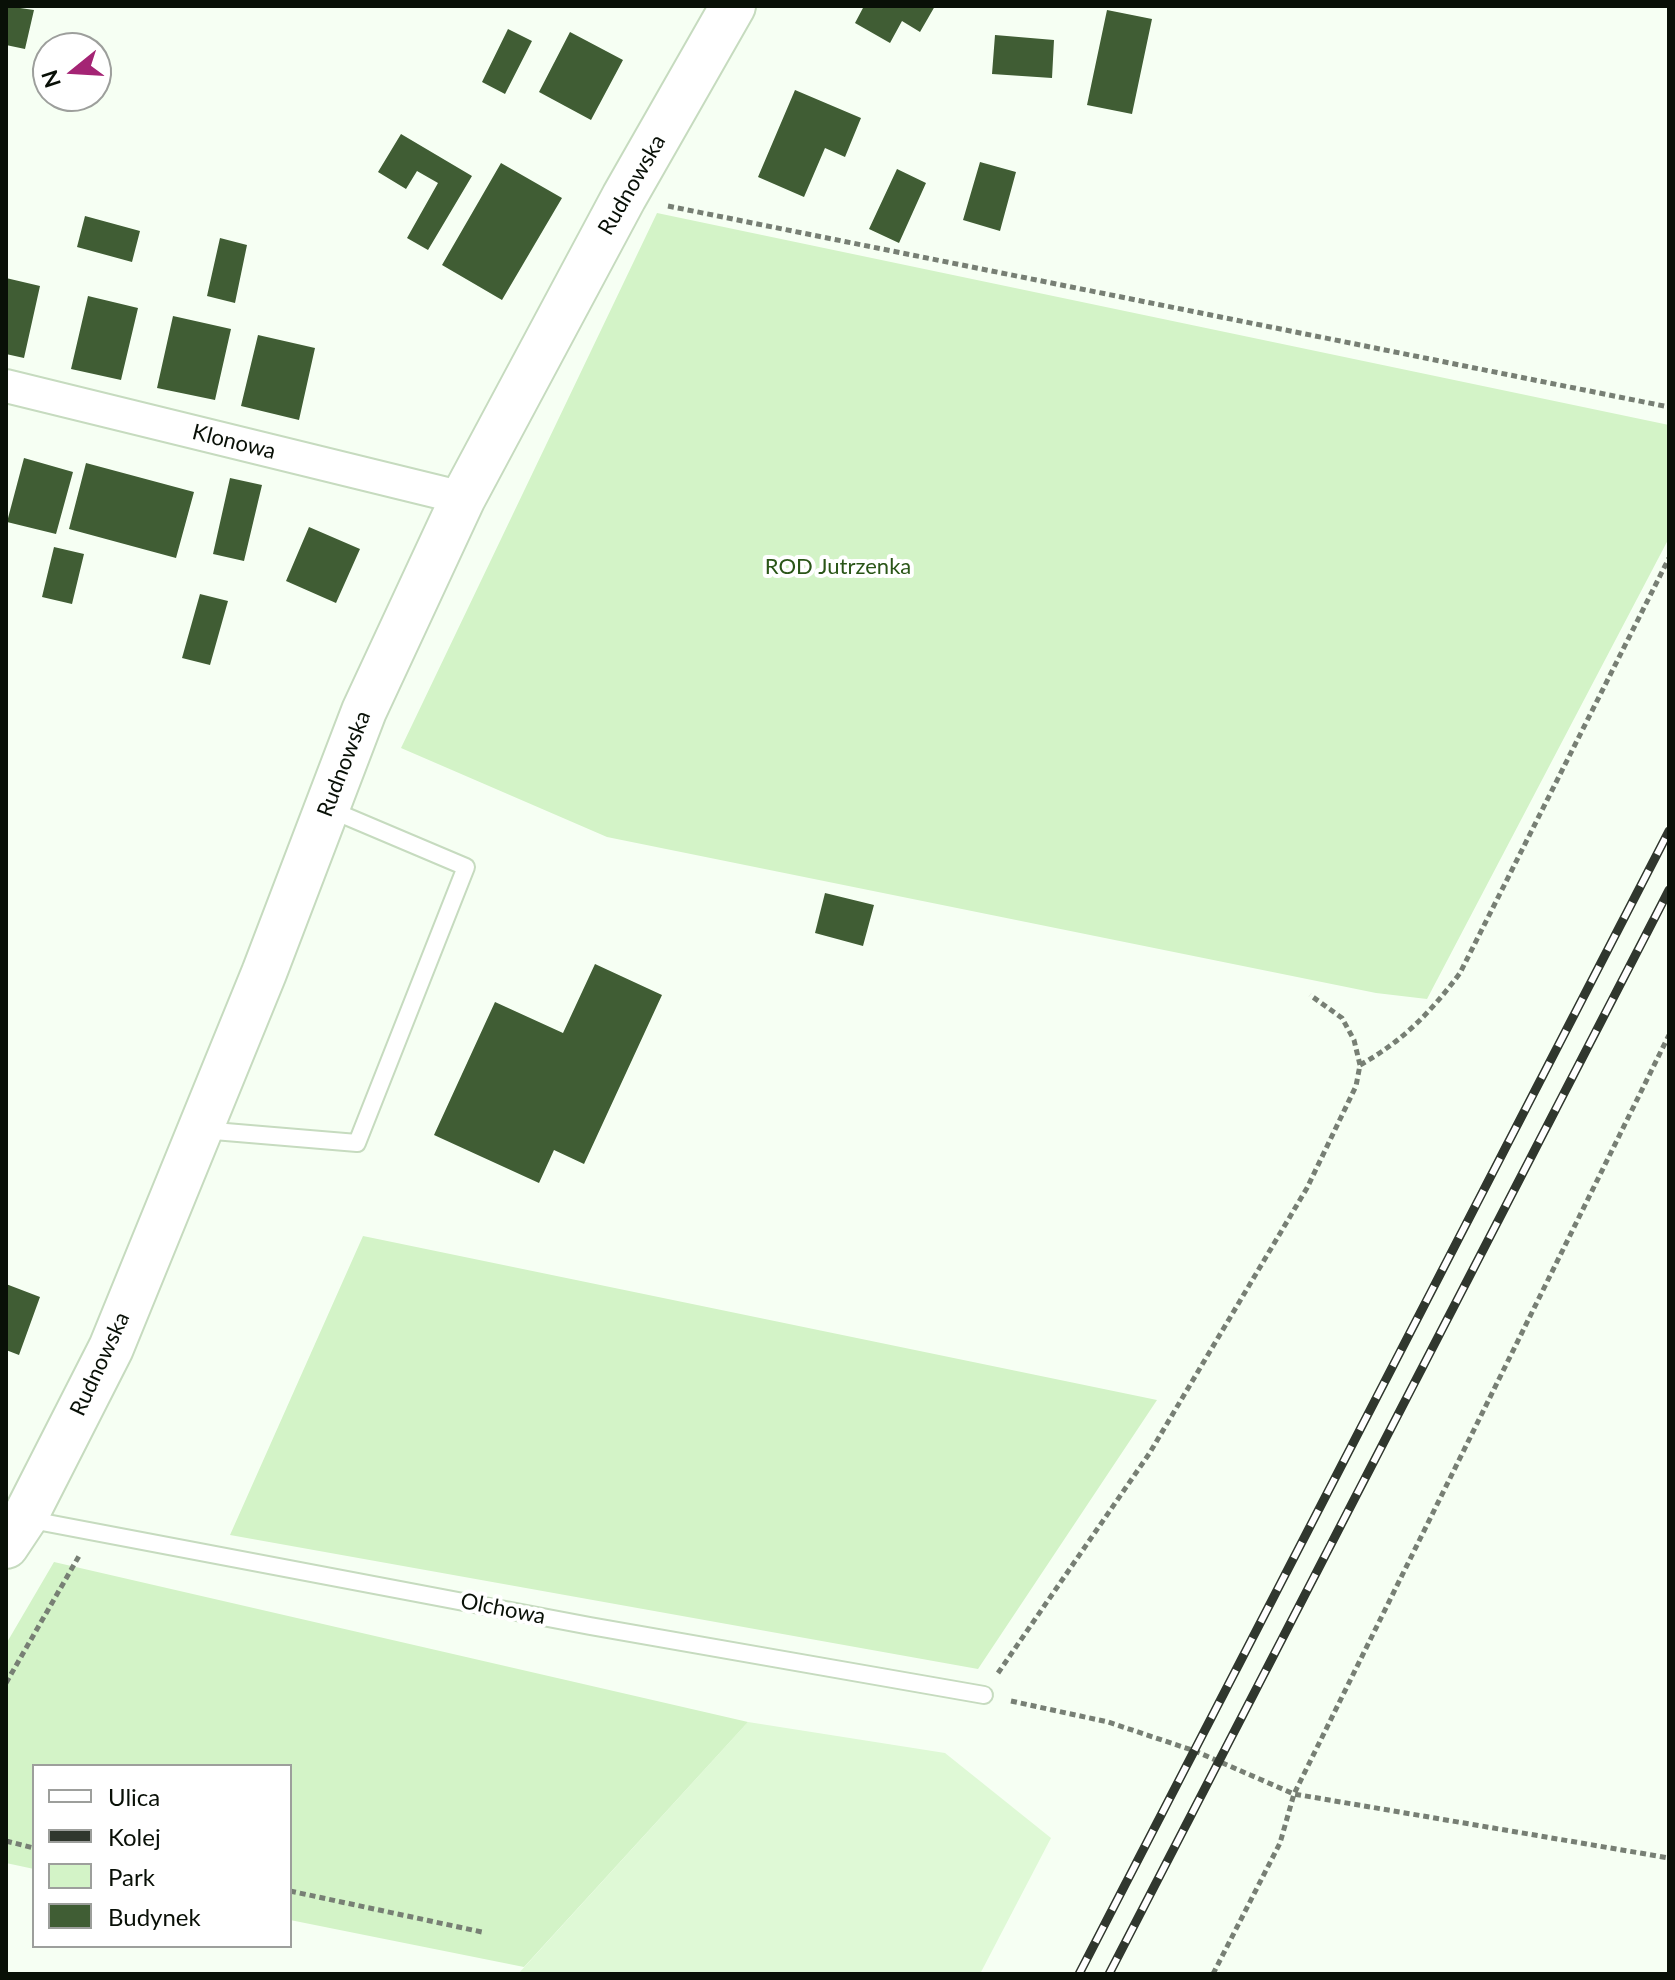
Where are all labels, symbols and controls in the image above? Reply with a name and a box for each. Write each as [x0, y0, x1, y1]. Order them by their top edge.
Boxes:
north arrow [32, 32, 112, 112]
text: N [35, 67, 66, 91]
street label: Rudnowska [593, 130, 671, 240]
street label: Klonowa [190, 419, 278, 465]
park label: ROD Jutrzenka [765, 554, 911, 580]
street label: Rudnowska [312, 707, 376, 821]
street label: Rudnowska [65, 1308, 135, 1420]
street label: Olchowa [458, 1588, 548, 1630]
legend [32, 1764, 292, 1948]
text: Ulica [108, 1782, 160, 1811]
text: Kolej [108, 1822, 161, 1851]
text: Park [108, 1862, 155, 1891]
text: Budynek [108, 1902, 201, 1931]

